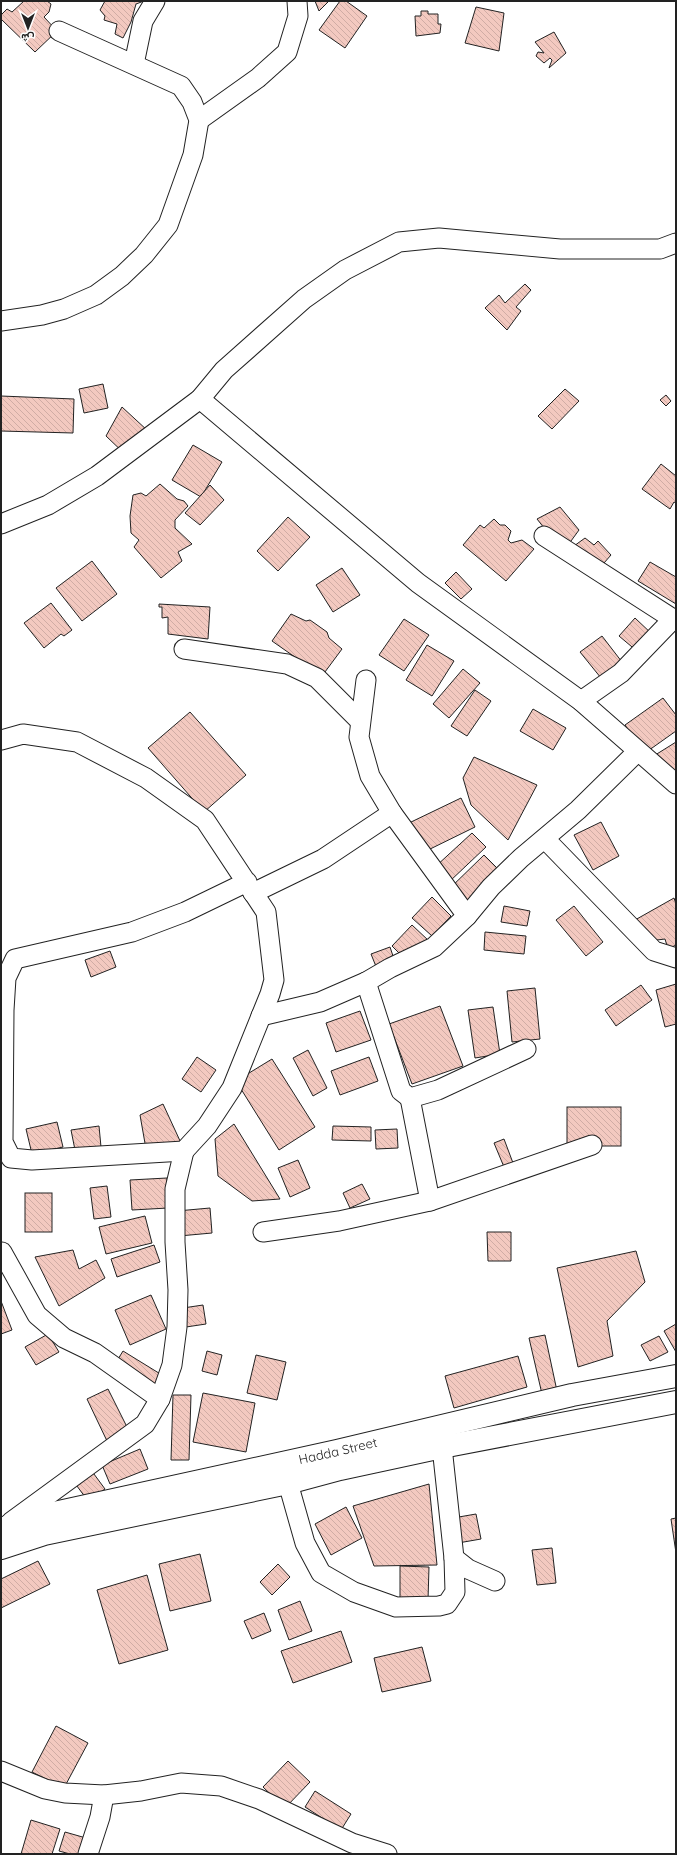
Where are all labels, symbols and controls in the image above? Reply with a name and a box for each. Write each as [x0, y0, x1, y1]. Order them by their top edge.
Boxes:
north arrow [8, 8, 48, 48]
text: ش [21, 31, 35, 45]
street label: Hadda Street [297, 1434, 379, 1467]

